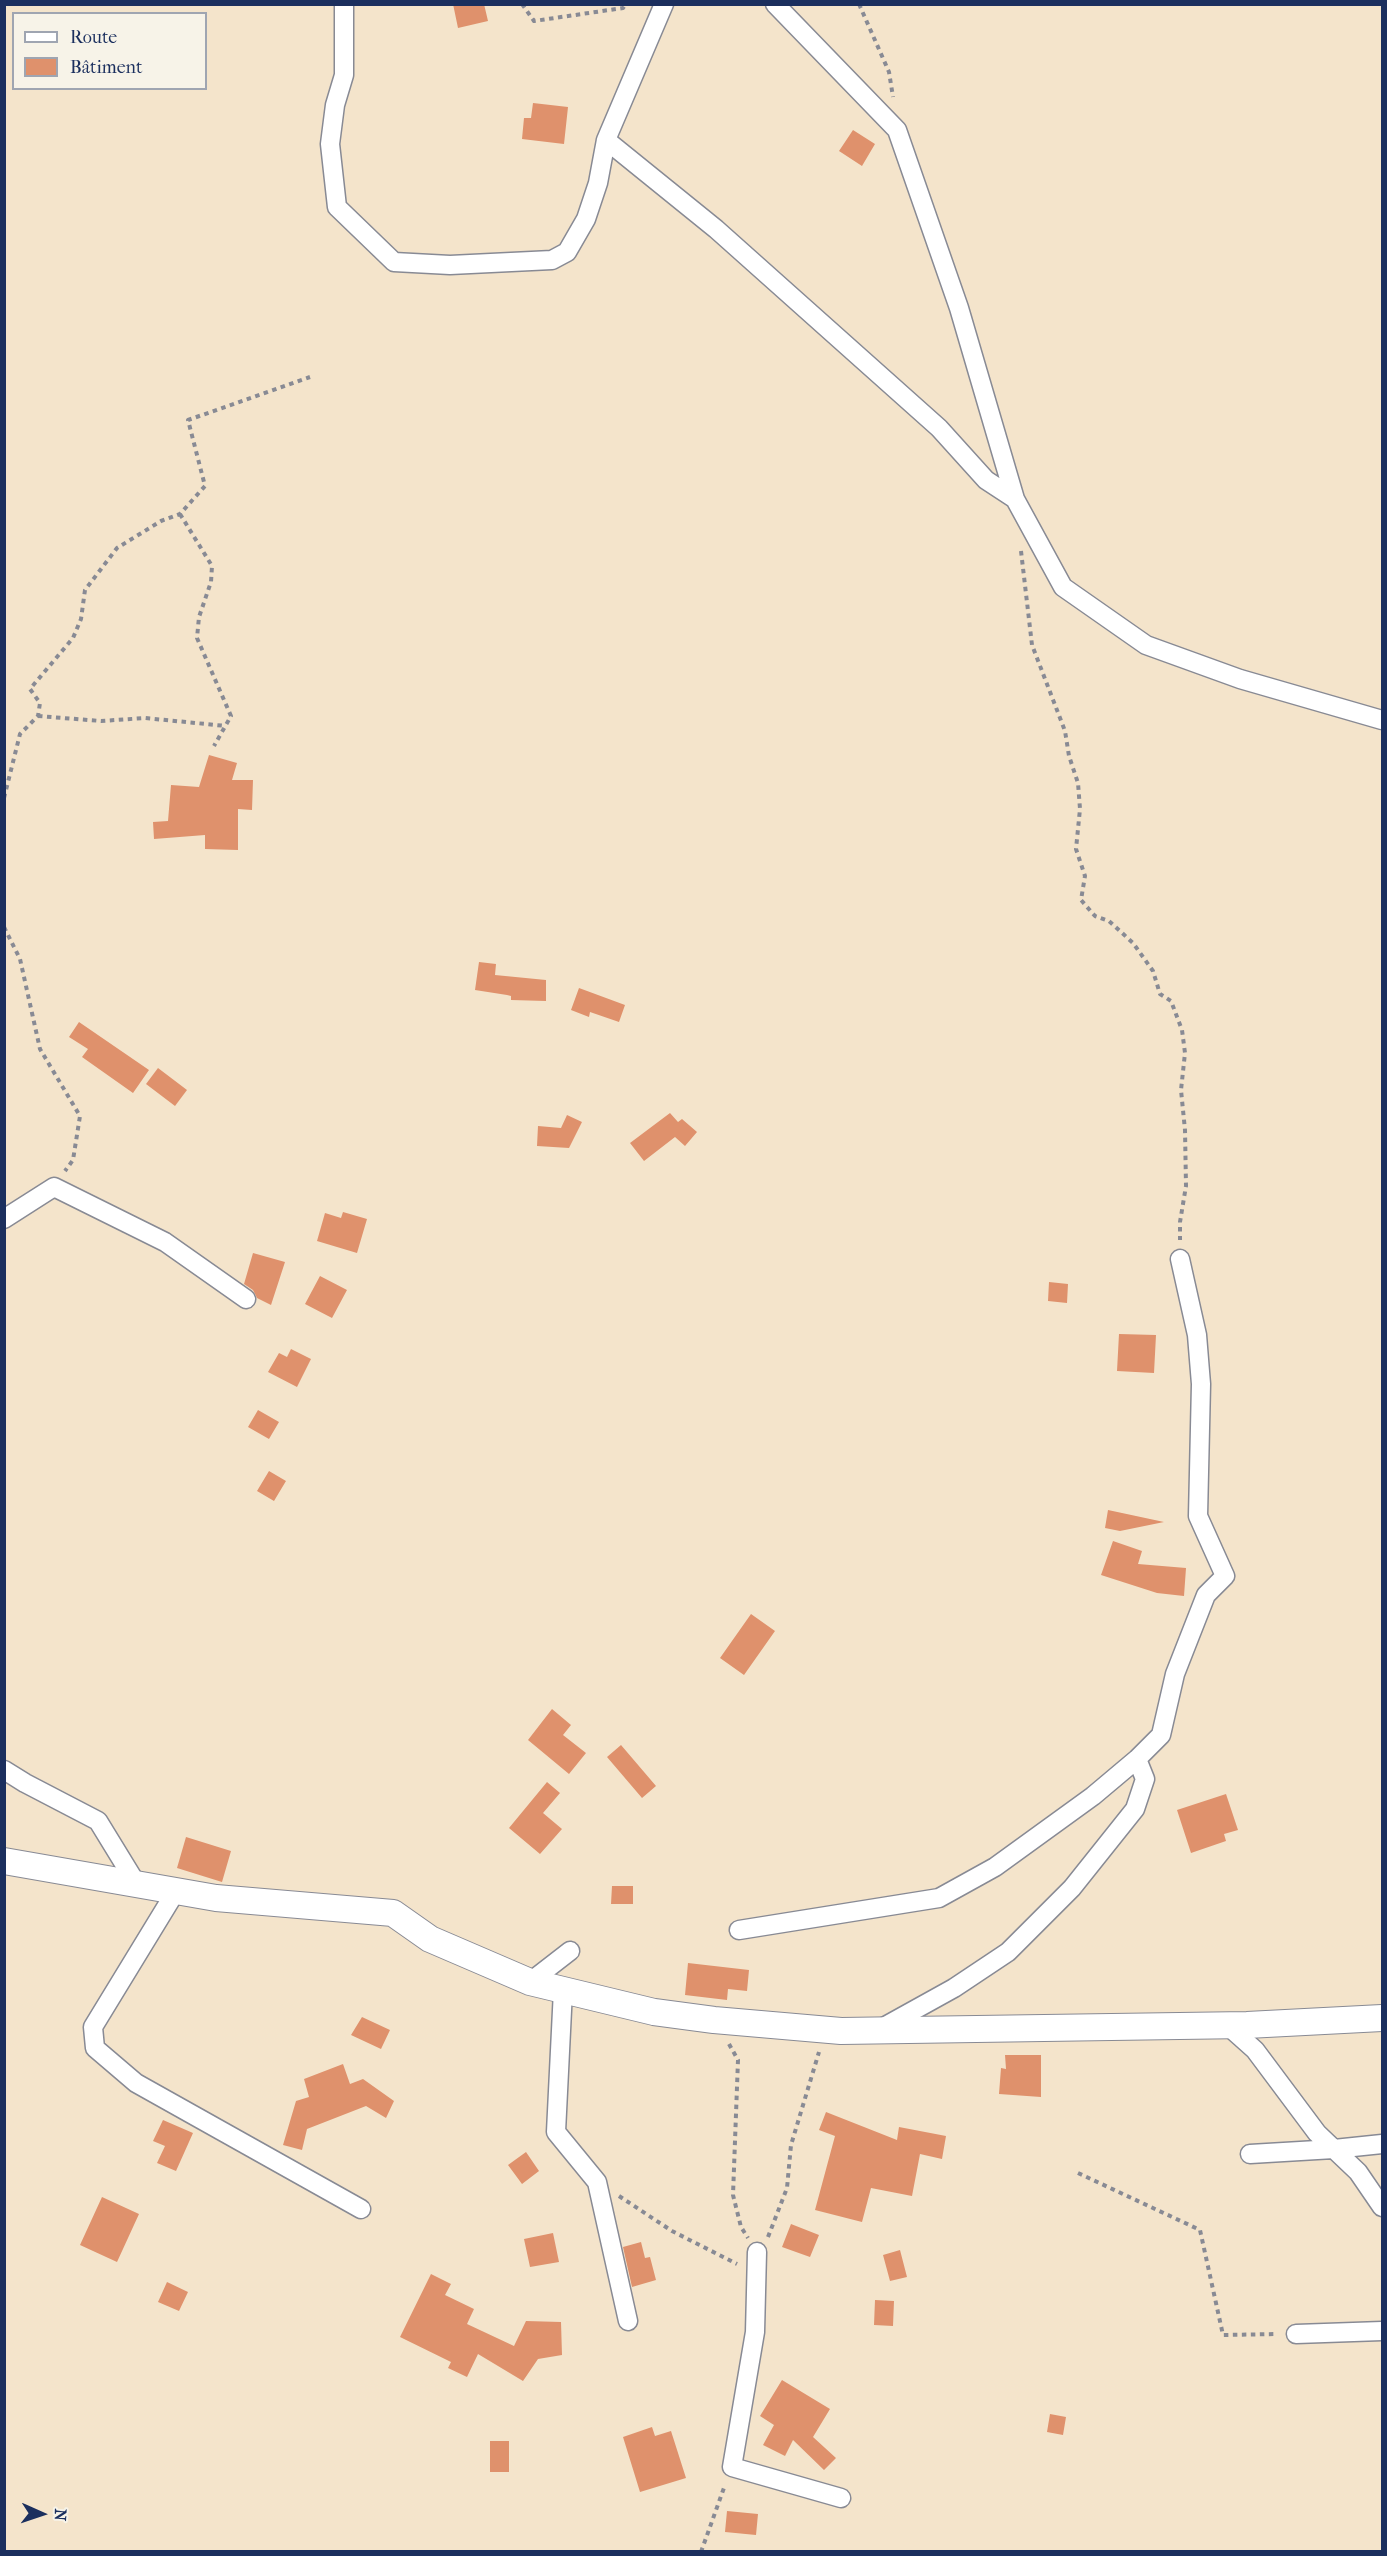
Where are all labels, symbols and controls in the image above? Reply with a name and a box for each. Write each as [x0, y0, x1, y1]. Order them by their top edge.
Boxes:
legend [12, 12, 207, 90]
text: Route [70, 27, 117, 48]
text: Bâtiment [70, 57, 142, 78]
north arrow [12, 2484, 72, 2544]
text: N [51, 2508, 70, 2522]

